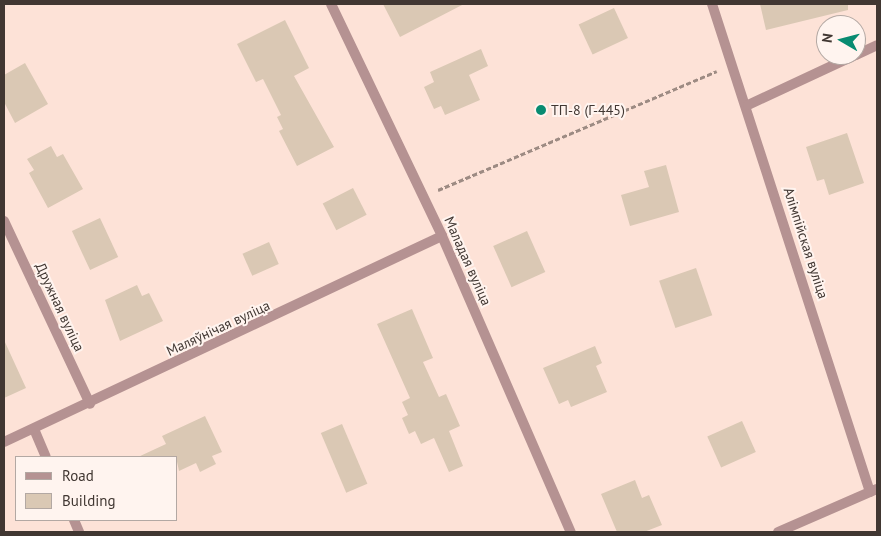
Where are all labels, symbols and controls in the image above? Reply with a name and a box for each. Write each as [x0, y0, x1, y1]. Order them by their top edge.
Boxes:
north arrow [816, 15, 866, 65]
text: N [818, 32, 837, 44]
place label: ТП-8 (Г-445) [551, 102, 625, 118]
marker: ТП-8 (Г-445) [535, 104, 547, 116]
street label: Алімпійская вуліца [780, 185, 832, 301]
street label: Маладая вуліца [441, 214, 495, 308]
street label: Дружная вуліца [32, 260, 88, 354]
street label: Маляўнічая вуліца [163, 297, 273, 359]
legend [15, 456, 178, 521]
text: Road [62, 466, 94, 485]
text: Building [62, 491, 116, 510]

